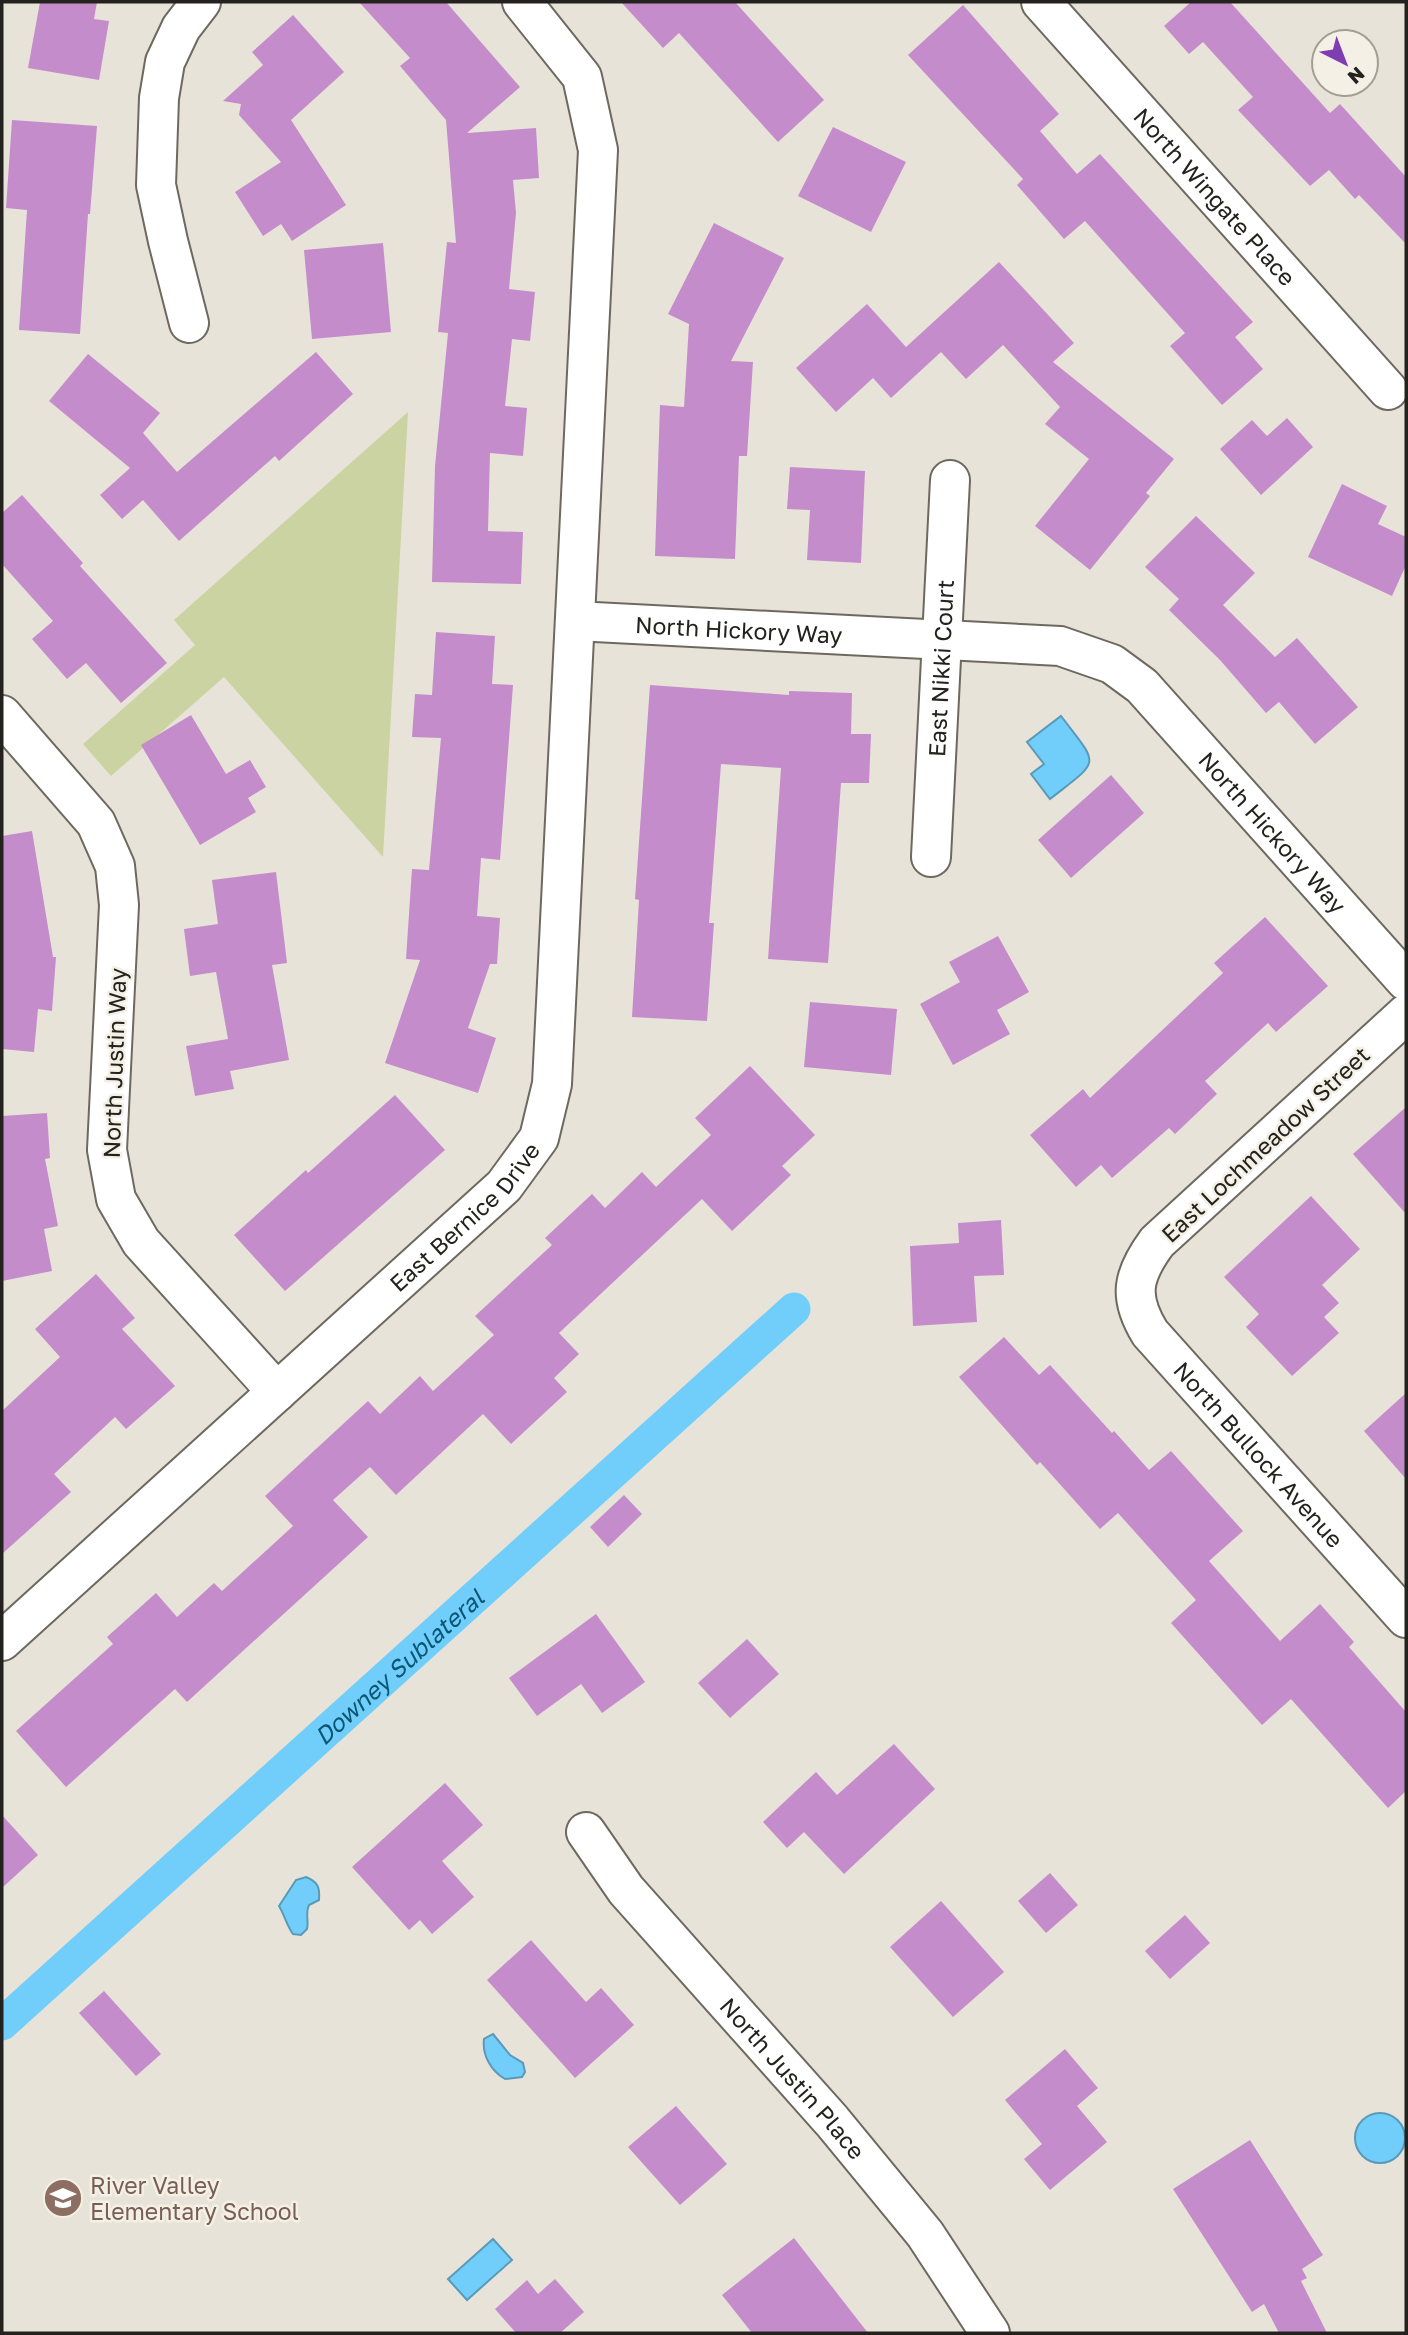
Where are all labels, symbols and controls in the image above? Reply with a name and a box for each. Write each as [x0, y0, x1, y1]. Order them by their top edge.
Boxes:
north arrow [1310, 28, 1380, 98]
text: N [1344, 63, 1370, 89]
street label: North Wingate Place [1128, 102, 1302, 291]
street label: East Nikki Court [922, 579, 959, 758]
street label: North Hickory Way [635, 610, 843, 649]
street label: North Hickory Way [1193, 746, 1352, 919]
street label: North Justin Way [97, 967, 131, 1159]
street label: East Lochmeadow Street [1155, 1040, 1375, 1248]
street label: East Bernice Drive [384, 1137, 545, 1297]
street label: North Bullock Avenue [1168, 1356, 1350, 1553]
water label: Downey Sublateral [308, 1582, 490, 1750]
street label: North Justin Place [715, 1992, 871, 2164]
place label: River Valley Elementary School [90, 2171, 299, 2225]
school or university icon: River Valley Elementary School [42, 2177, 84, 2219]

